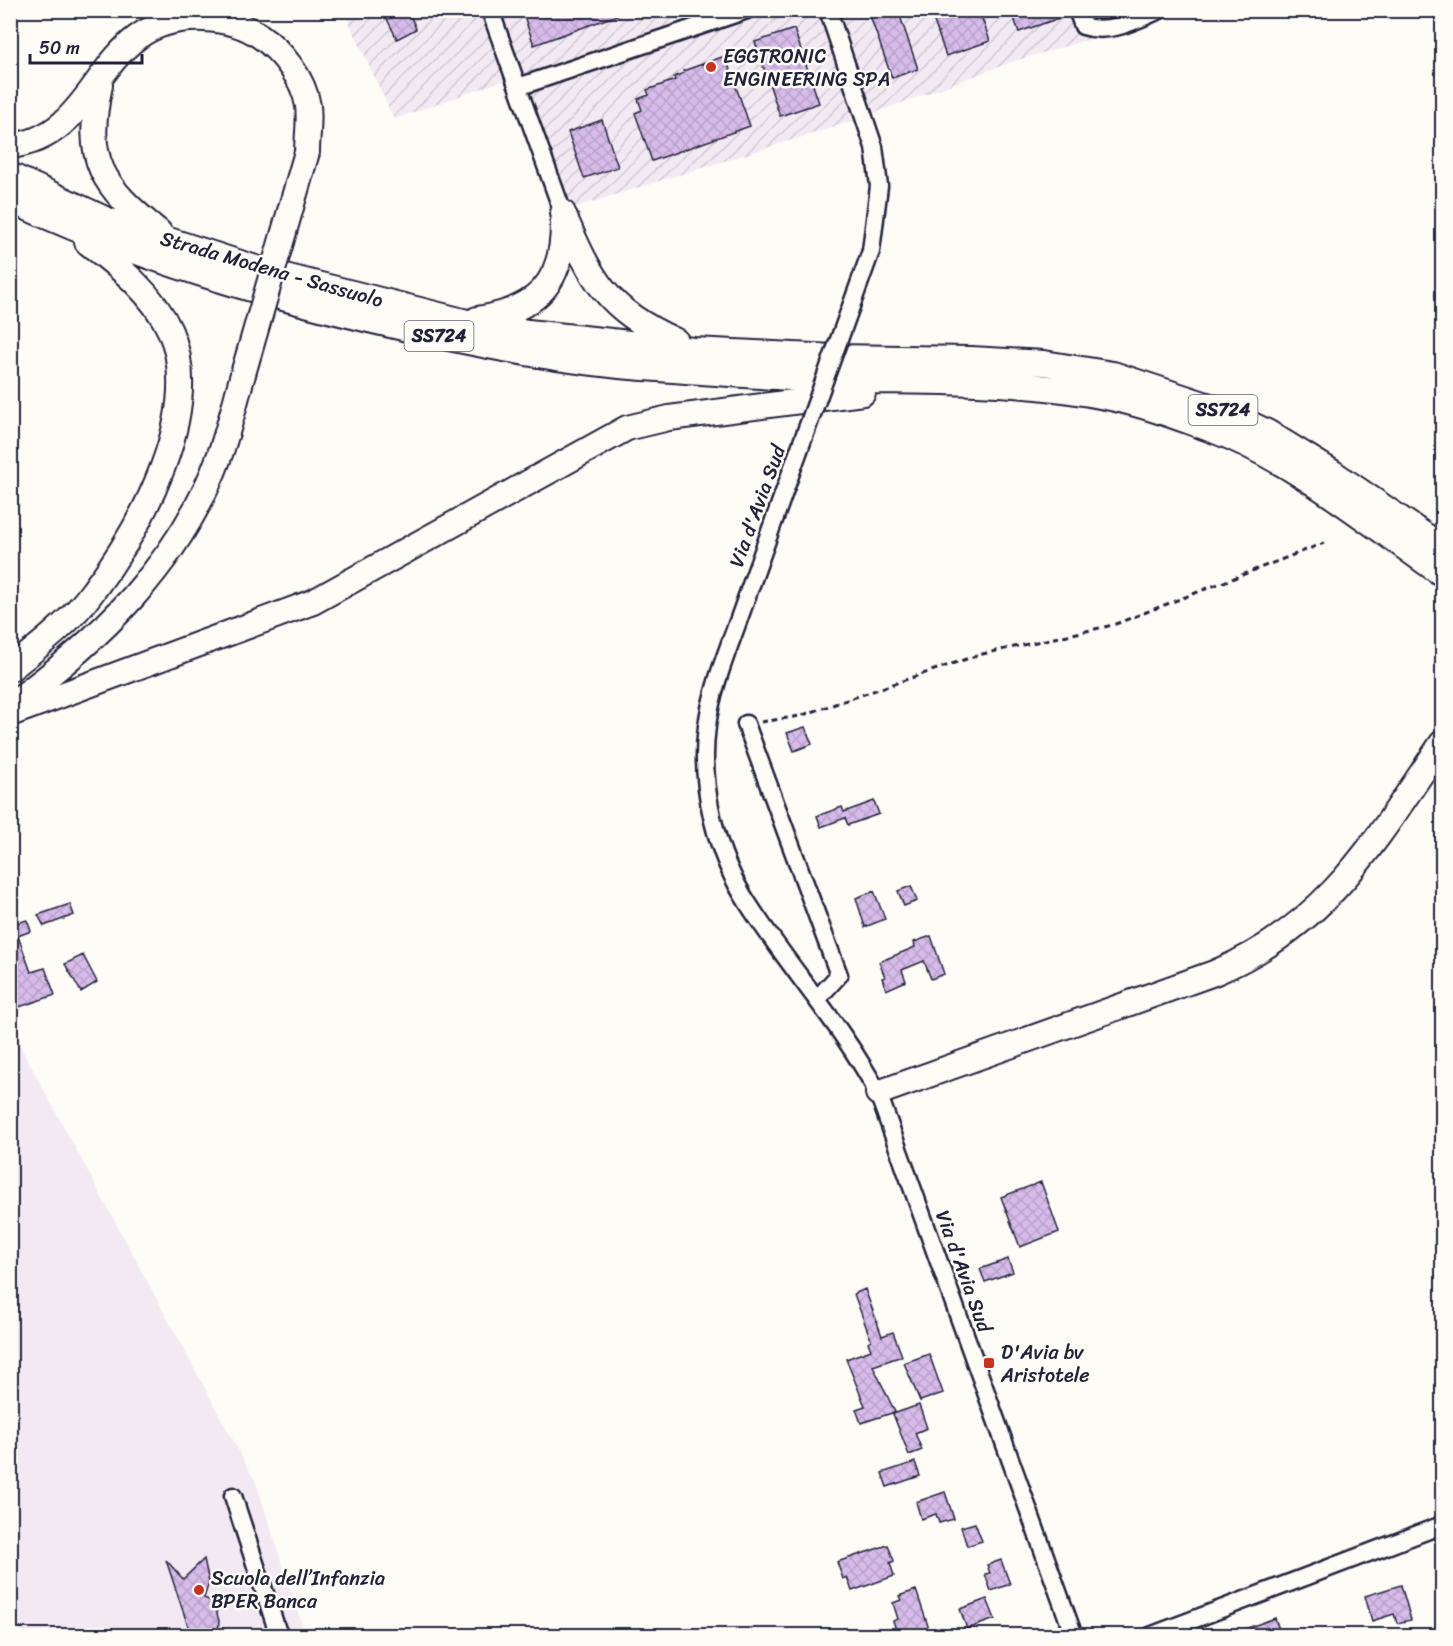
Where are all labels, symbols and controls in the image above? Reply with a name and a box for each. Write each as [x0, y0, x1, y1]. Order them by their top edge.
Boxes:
scale bar [30, 27, 142, 65]
text: 50 m [39, 32, 80, 64]
place label: EGGTRONIC ENGINEERING SPA [723, 39, 890, 97]
marker: EGGTRONIC ENGINEERING SPA [704, 60, 718, 74]
street label: Strada Modena - Sassuolo [156, 221, 387, 318]
road number: SS724 [404, 321, 474, 351]
road number: SS724 [1188, 395, 1258, 425]
street label: Via d'Avia Sud [719, 439, 796, 572]
street label: Via d'Avia Sud [925, 1205, 1002, 1339]
place label: D'Avia bv Aristotele [1000, 1335, 1090, 1393]
marker: D'Avia bv Aristotele [982, 1356, 996, 1370]
place label: Scuola dell’Infanzia BPER Banca [211, 1561, 385, 1619]
marker: Scuola dell’Infanzia BPER Banca [192, 1583, 206, 1597]

